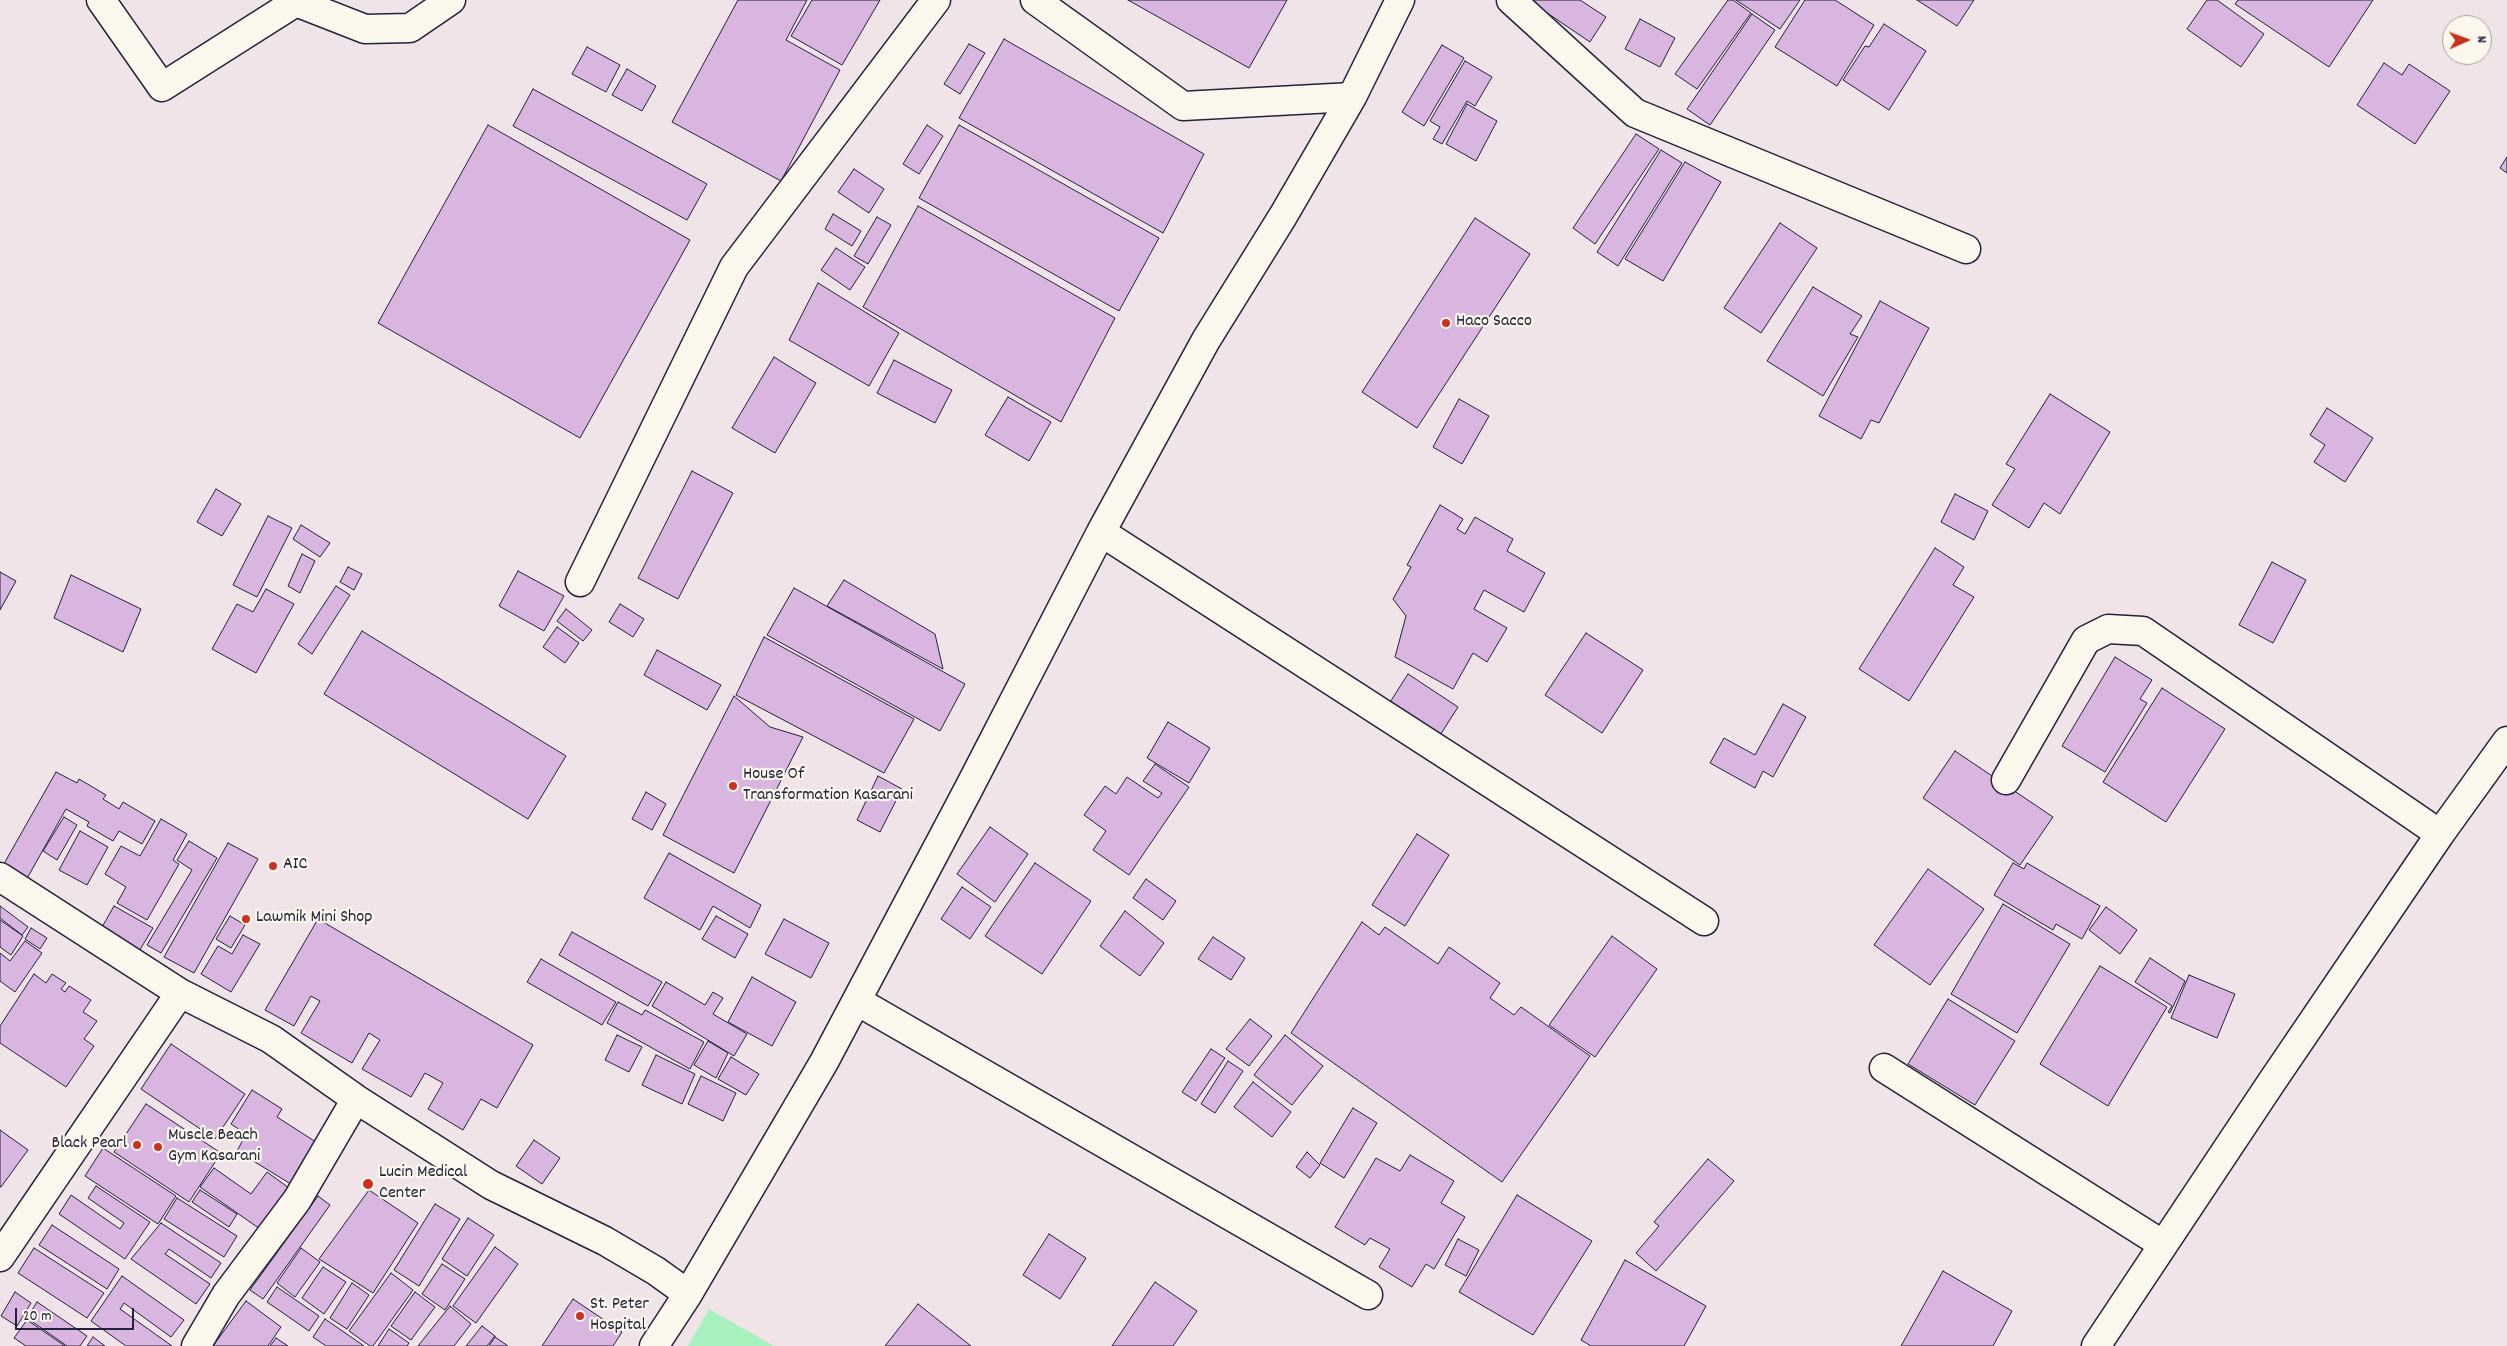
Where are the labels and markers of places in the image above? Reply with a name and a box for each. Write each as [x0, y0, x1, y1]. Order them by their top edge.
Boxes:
place label: Haco Sacco [1456, 312, 1532, 334]
marker: Haco Sacco [1440, 317, 1452, 329]
place label: House Of Transformation Kasarani [743, 765, 913, 808]
marker: House Of Transformation Kasarani [727, 780, 739, 792]
place label: AIC [283, 855, 307, 877]
marker: AIC [267, 860, 279, 872]
place label: Lawmik Mini Shop [256, 908, 373, 930]
marker: Lawmik Mini Shop [240, 913, 252, 925]
place label: Muscle Beach Gym Kasarani [168, 1126, 260, 1168]
place label: Black Pearl [52, 1134, 127, 1156]
marker: Black Pearl [131, 1139, 143, 1151]
marker: Muscle Beach Gym Kasarani [152, 1141, 164, 1153]
place label: Lucin Medical Center [379, 1163, 467, 1206]
marker: Lucin Medical Center [361, 1177, 375, 1191]
place label: St. Peter Hospital [590, 1295, 649, 1338]
marker: St. Peter Hospital [574, 1310, 586, 1322]

